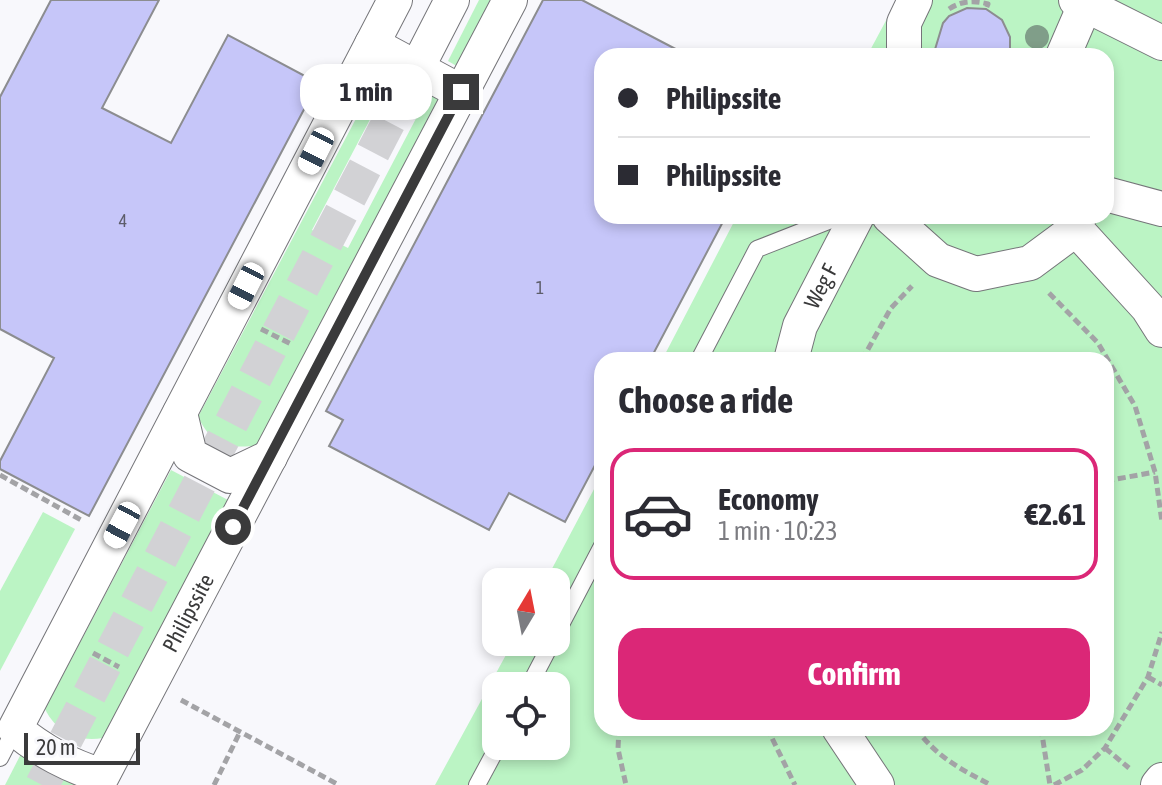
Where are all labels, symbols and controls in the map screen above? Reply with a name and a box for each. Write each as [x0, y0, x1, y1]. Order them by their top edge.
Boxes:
callout: 1 min [301, 64, 433, 120]
route end [443, 74, 479, 110]
text: 1 min [339, 77, 393, 107]
text: Philipssite [666, 81, 781, 115]
car [294, 124, 338, 178]
text: Philipssite [666, 158, 781, 192]
house number: 4 [119, 210, 127, 231]
car [224, 259, 268, 313]
street label: Weg F [798, 259, 843, 313]
house number: 1 [536, 277, 544, 298]
text: Choose a ride [618, 379, 793, 421]
icon: car [622, 478, 694, 550]
text: Economy [718, 482, 819, 516]
text: €2.61 [1025, 497, 1086, 531]
car [100, 498, 144, 552]
route start [215, 509, 251, 545]
text: 1 min · 10:23 [718, 516, 838, 546]
north arrow [482, 568, 570, 656]
map controls [482, 568, 570, 760]
street label: Philipssite [157, 569, 219, 656]
button: Confirm [618, 628, 1090, 720]
button: locate [482, 672, 570, 760]
scale bar [24, 729, 140, 765]
text: 20 m [36, 734, 76, 760]

